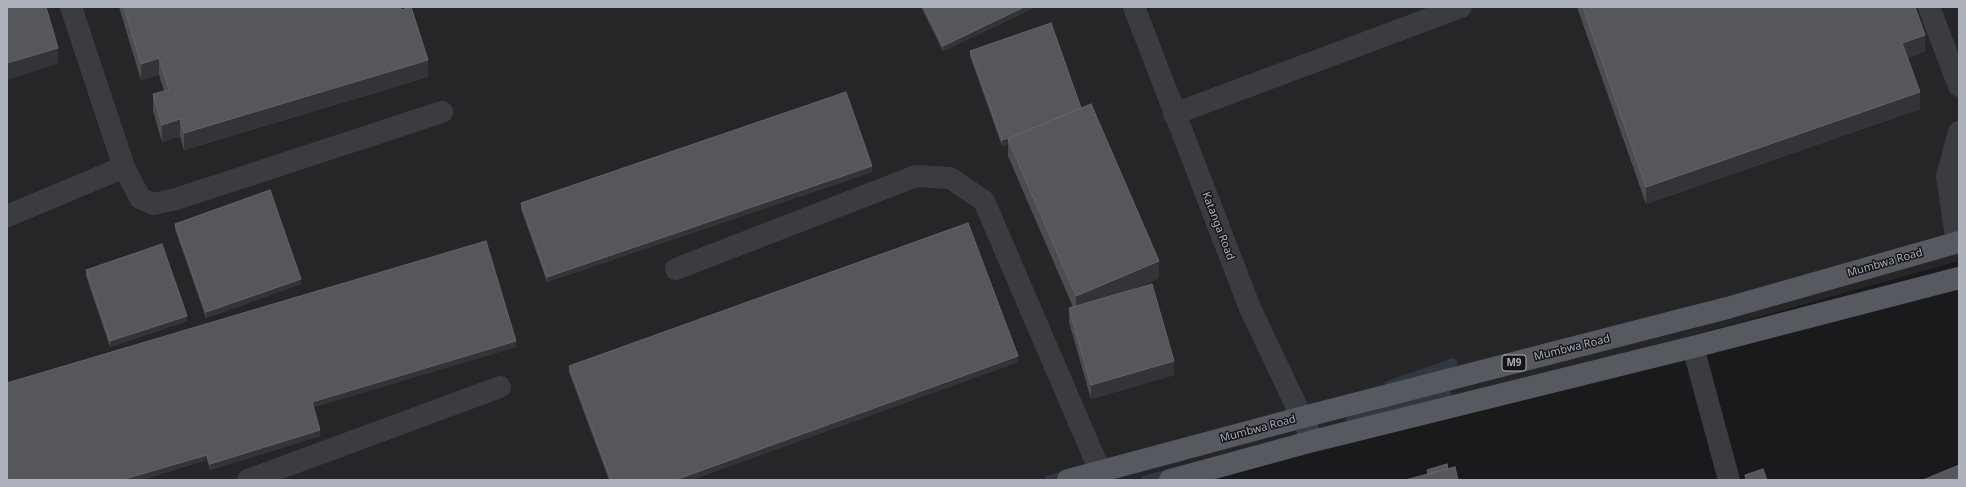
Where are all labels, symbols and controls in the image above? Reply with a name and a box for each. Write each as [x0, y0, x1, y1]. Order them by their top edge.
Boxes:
street label: Katanga Road [1199, 190, 1237, 262]
street label: Mumbwa Road [1846, 246, 1924, 280]
street label: Mumbwa Road [1533, 332, 1611, 364]
road number: M9 [1502, 355, 1526, 371]
street label: Mumbwa Road [1219, 413, 1297, 445]

